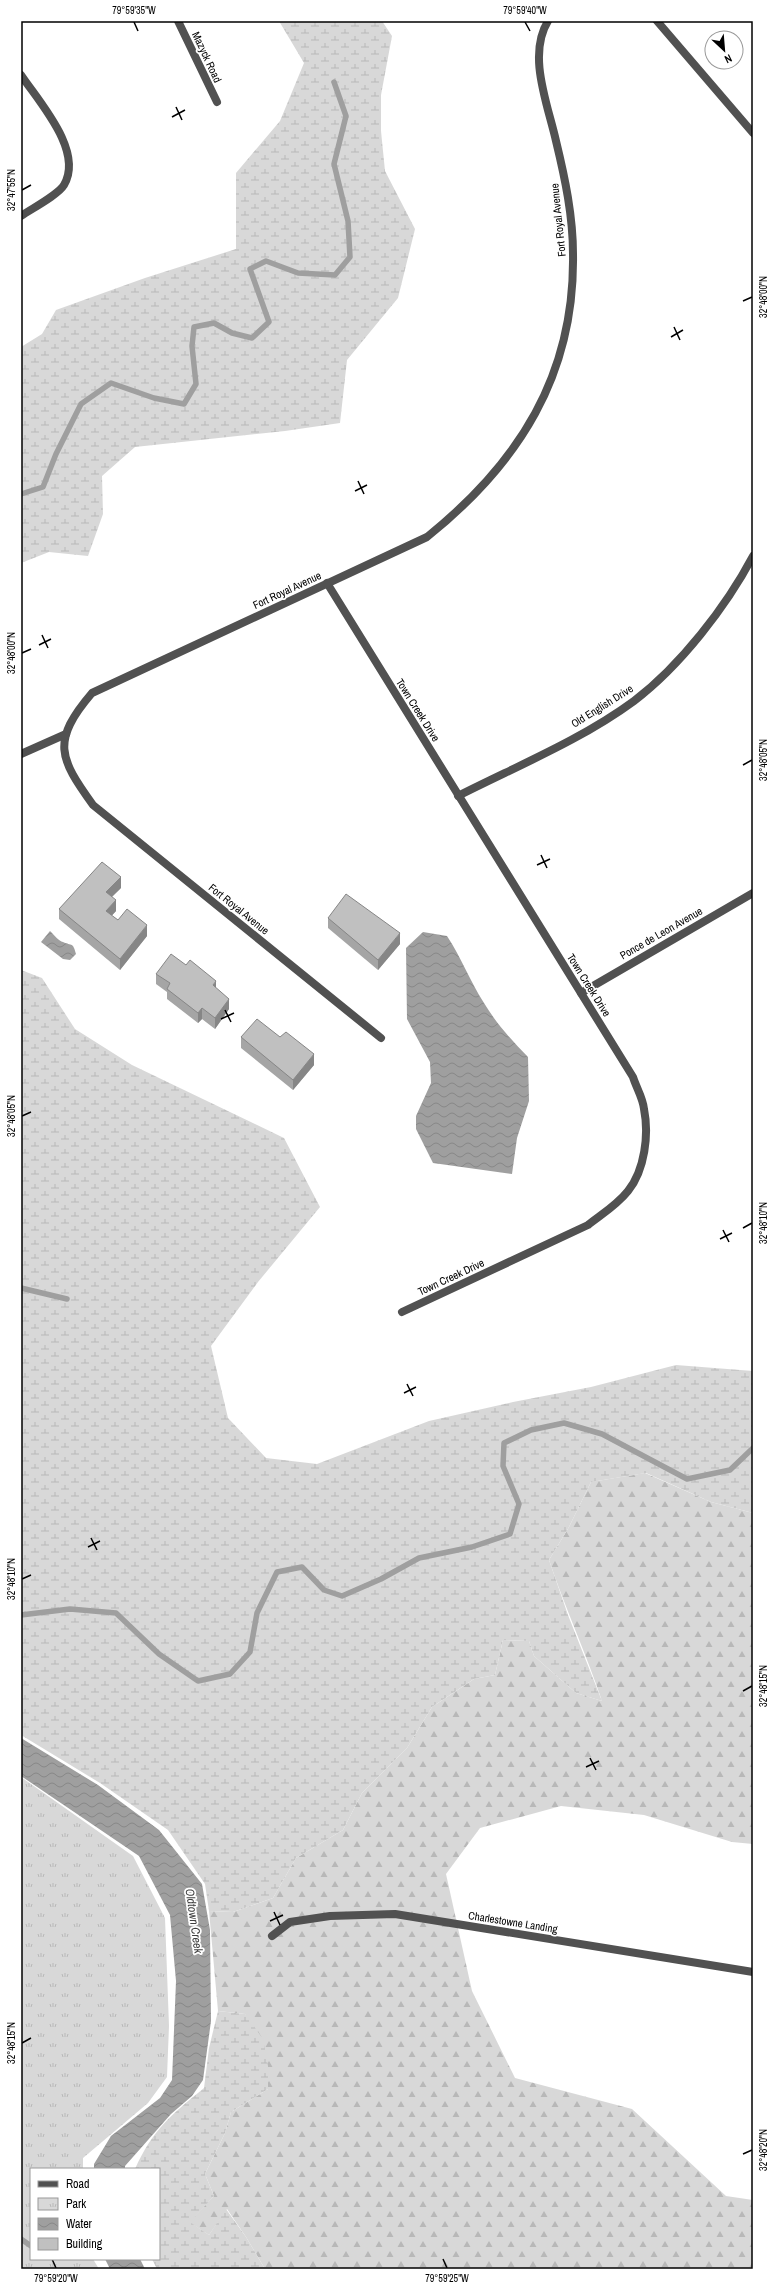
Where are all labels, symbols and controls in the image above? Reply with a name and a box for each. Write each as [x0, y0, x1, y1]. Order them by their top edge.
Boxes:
text: 79°59'35"W [112, 4, 156, 17]
text: 79°59'40"W [503, 4, 547, 17]
street label: Mazyck Road [189, 29, 225, 85]
north arrow [704, 30, 744, 70]
text: N [722, 51, 734, 67]
text: 32°47'55"N [5, 169, 18, 211]
street label: Fort Royal Avenue [547, 183, 569, 257]
text: 32°48'00"N [757, 276, 770, 318]
street label: Fort Royal Avenue [251, 568, 323, 612]
text: 32°48'00"N [5, 632, 18, 674]
street label: Town Creek Drive [393, 676, 443, 744]
street label: Old English Drive [568, 681, 636, 731]
text: 32°48'05"N [757, 739, 770, 781]
street label: Fort Royal Avenue [206, 880, 272, 938]
street label: Ponce de Leon Avenue [617, 904, 705, 962]
street label: Town Creek Drive [564, 951, 614, 1019]
text: 32°48'05"N [5, 1095, 18, 1137]
text: 32°48'10"N [757, 1202, 770, 1244]
street label: Town Creek Drive [416, 1256, 486, 1298]
text: 32°48'10"N [5, 1558, 18, 1600]
text: 32°48'15"N [757, 1665, 770, 1707]
water label: Oldtown Creek [182, 1888, 207, 1955]
street label: Charlestowne Landing [467, 1908, 559, 1936]
text: 32°48'15"N [5, 2022, 18, 2064]
text: 32°48'20"N [757, 2129, 770, 2171]
legend [30, 2168, 160, 2260]
text: Road [66, 2176, 90, 2192]
text: Park [66, 2196, 86, 2212]
text: Water [66, 2216, 93, 2232]
text: Building [66, 2236, 103, 2252]
text: 79°59'20"W [34, 2272, 78, 2285]
text: 79°59'25"W [425, 2272, 469, 2285]

